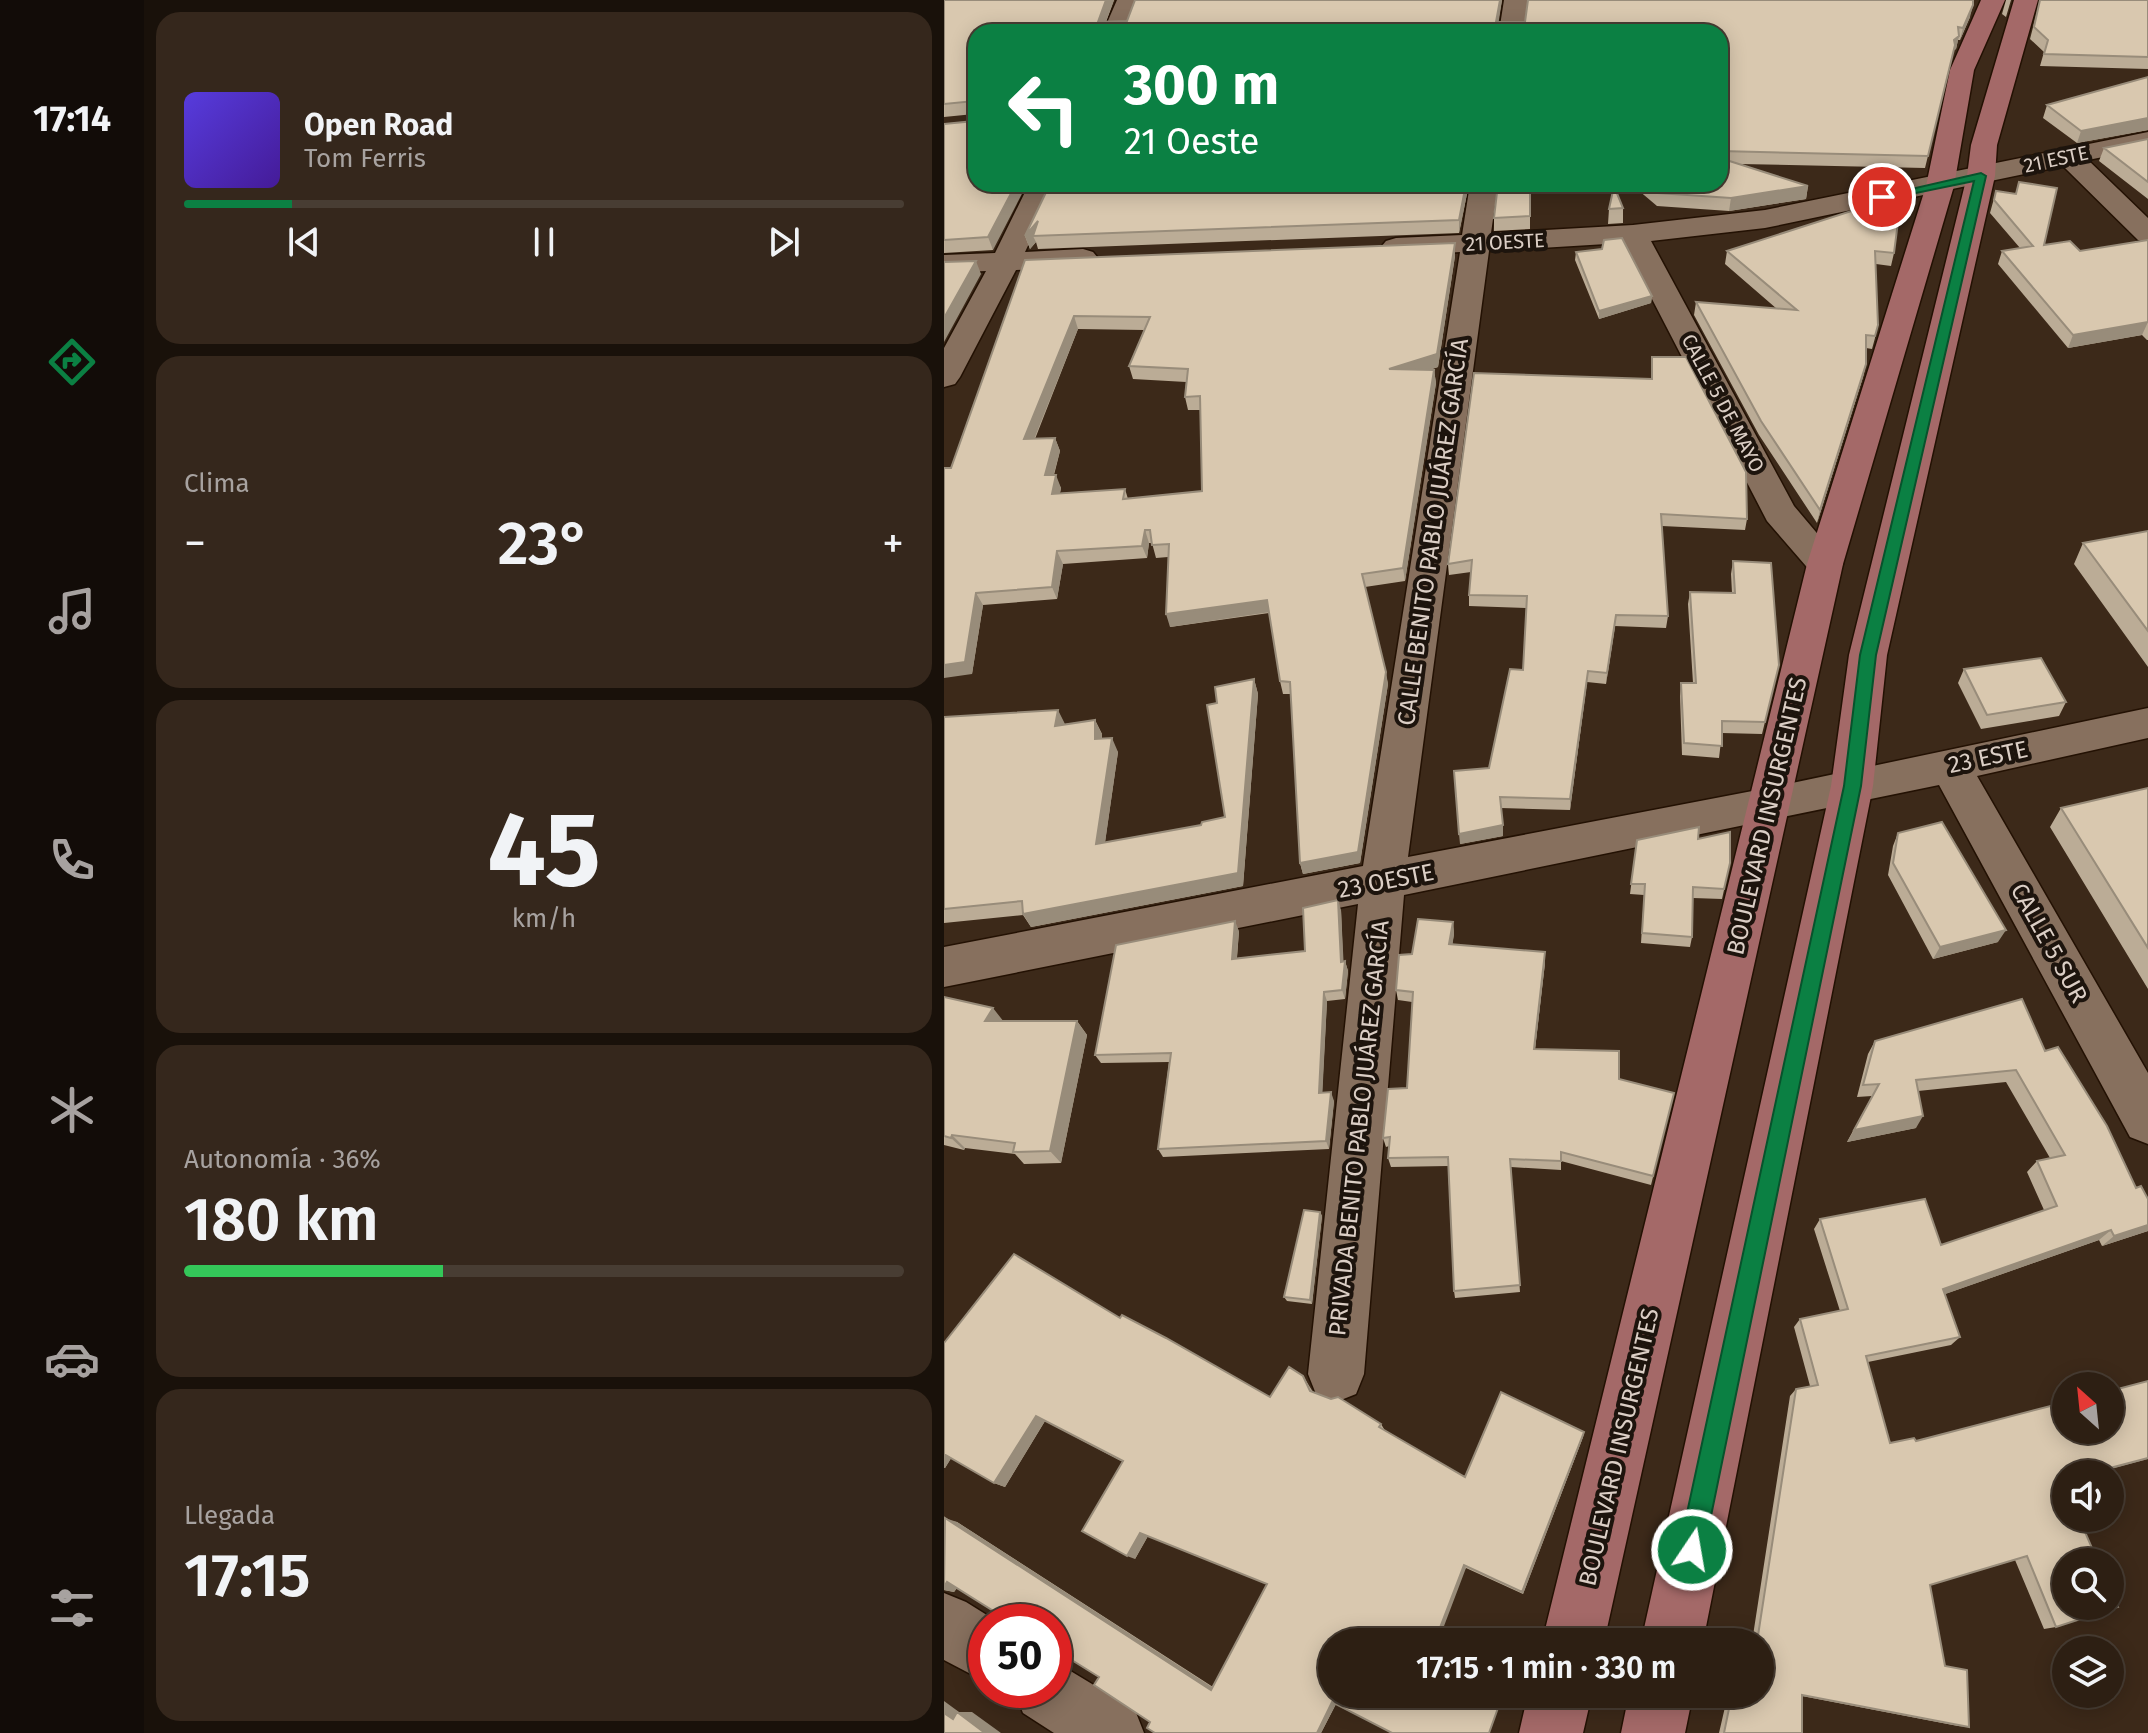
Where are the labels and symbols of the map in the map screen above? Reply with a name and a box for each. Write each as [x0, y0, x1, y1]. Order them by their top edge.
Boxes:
street label: 21 ESTE [2022, 140, 2090, 178]
pin [1848, 163, 1916, 231]
street label: 21 OESTE [1465, 228, 1545, 256]
street label: CALLE 5 DE MAYO [1676, 330, 1770, 476]
street label: CALLE BENITO PABLO JUÁREZ GARCÍA [1391, 336, 1474, 727]
street label: BOULEVARD INSURGENTES [1721, 674, 1813, 958]
street label: 23 ESTE [1946, 735, 2030, 779]
street label: 23 OESTE [1336, 858, 1436, 904]
street label: CALLE 5 SUR [2005, 878, 2093, 1008]
street label: PRIVADA BENITO PABLO JUÁREZ GARCÍA [1322, 918, 1395, 1337]
street label: BOULEVARD INSURGENTES [1573, 1305, 1665, 1589]
north arrow [2052, 1372, 2124, 1444]
position arrow [1650, 1508, 1734, 1592]
speed limit sign: 50 [968, 1604, 1072, 1708]

